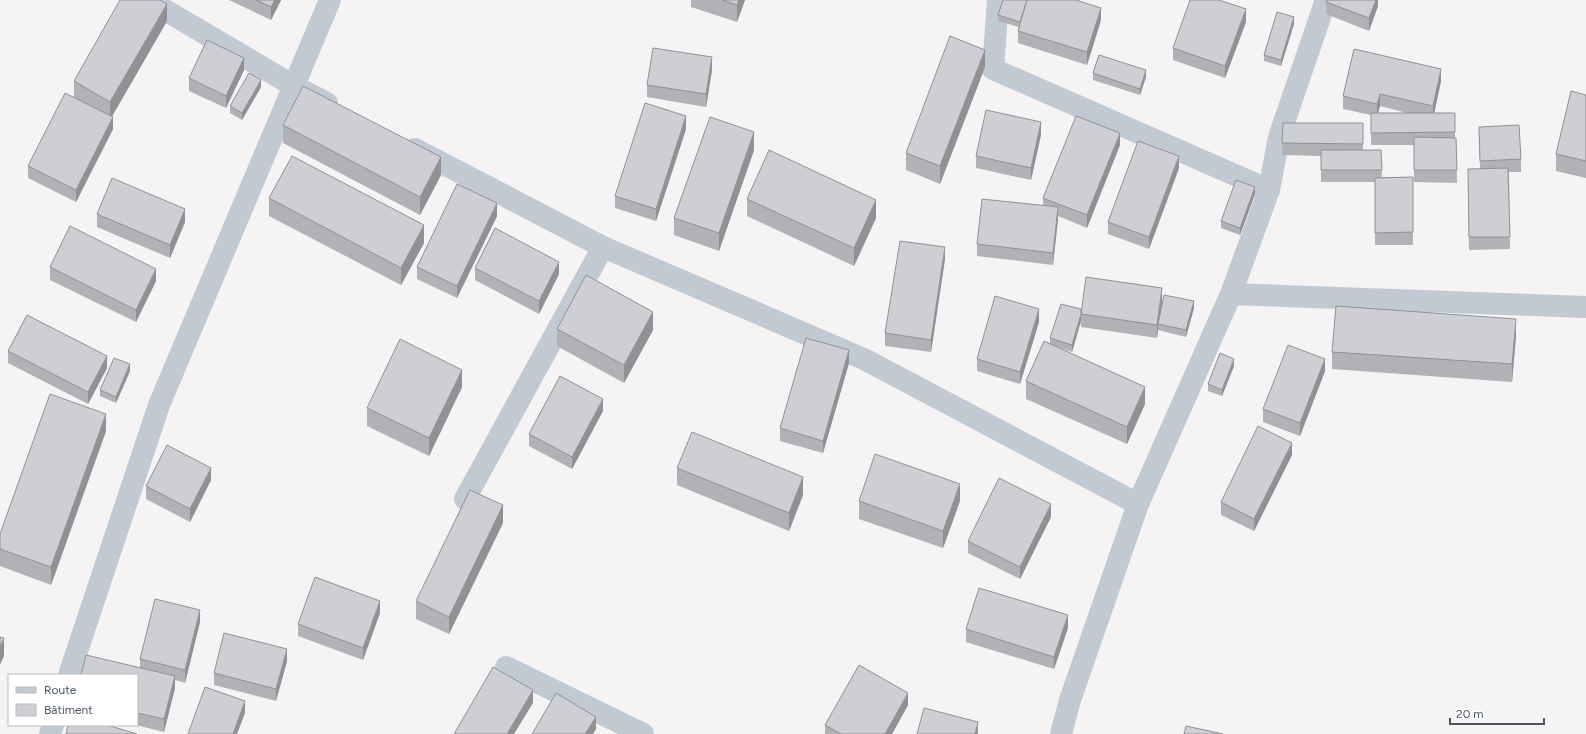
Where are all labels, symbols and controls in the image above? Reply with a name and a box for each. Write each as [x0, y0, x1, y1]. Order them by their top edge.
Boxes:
legend [8, 674, 138, 726]
text: Route [44, 683, 77, 697]
scale bar [1450, 700, 1544, 726]
text: Bâtiment [44, 703, 93, 717]
text: 20 m [1456, 707, 1484, 721]

